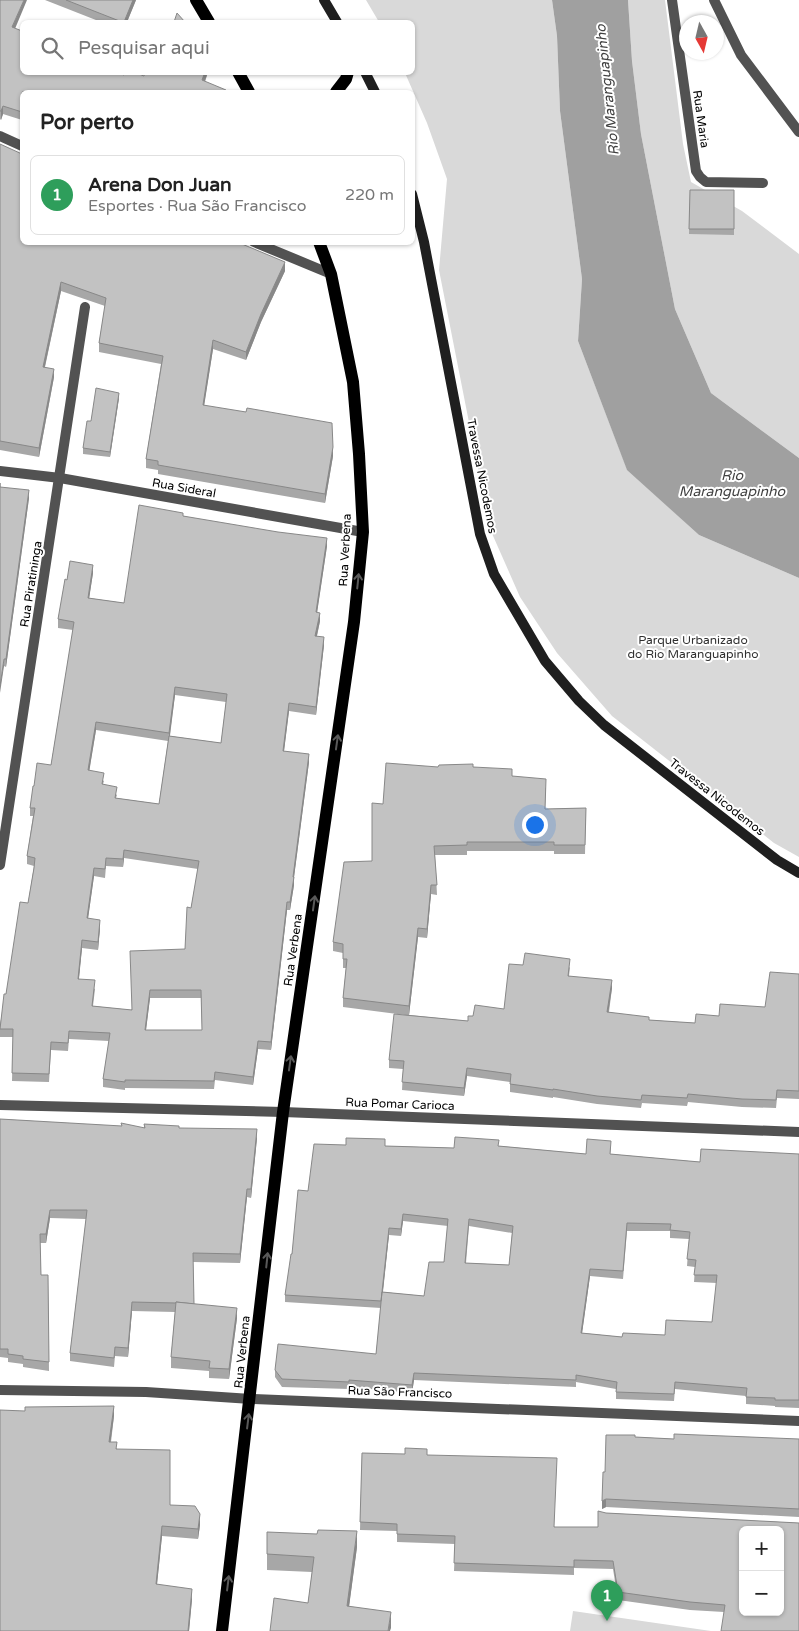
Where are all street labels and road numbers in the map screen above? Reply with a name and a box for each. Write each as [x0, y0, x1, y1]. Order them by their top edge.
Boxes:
street label: Rua Maria [690, 89, 712, 149]
street label: Travessa Nicodemos [464, 417, 500, 535]
street label: Rua Sideral [151, 475, 217, 501]
street label: Rua Verbena [336, 513, 354, 587]
street label: Rua Piratininga [17, 540, 45, 628]
street label: Travessa Nicodemos [667, 756, 768, 839]
street label: Rua Verbena [281, 913, 305, 987]
street label: Rua Pomar Carioca [345, 1095, 455, 1113]
street label: Rua Verbena [231, 1315, 253, 1389]
street label: Rua São Francisco [347, 1383, 453, 1401]

